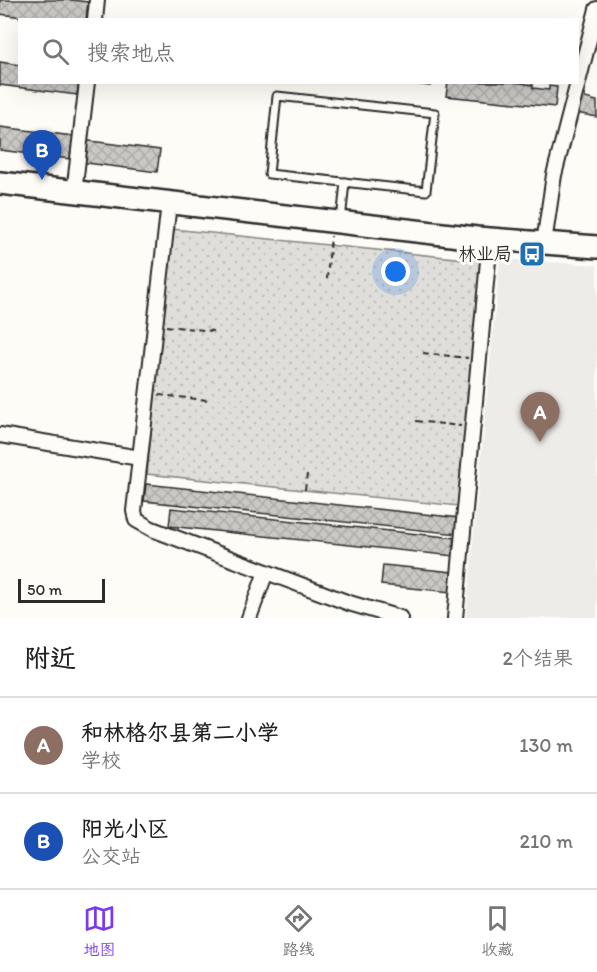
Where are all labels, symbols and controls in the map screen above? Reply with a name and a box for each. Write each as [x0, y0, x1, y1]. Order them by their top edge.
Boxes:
search box [18, 18, 579, 84]
icon: search [39, 35, 72, 68]
text: 搜索地点 [87, 39, 175, 66]
pin: B [22, 130, 62, 180]
bus stop icon: 林业局 [517, 239, 547, 269]
place label: 林业局 [458, 243, 512, 265]
your location [381, 257, 410, 286]
pin: A [520, 392, 560, 442]
scale bar [18, 576, 105, 604]
text: 50 m [27, 580, 62, 599]
text: 附近 [24, 642, 76, 674]
text: 2个结果 [502, 646, 573, 670]
text: 和林格尔县第二小学 [81, 719, 279, 746]
text: A [37, 733, 50, 757]
text: 130 m [519, 733, 573, 757]
text: 学校 [81, 748, 121, 772]
text: 阳光小区 [81, 815, 169, 842]
text: B [37, 829, 50, 853]
text: 210 m [520, 829, 573, 853]
text: 公交站 [81, 844, 141, 868]
tab: 地图 [83, 902, 116, 960]
tab: 路线 [282, 902, 315, 960]
tab: 收藏 [481, 902, 514, 960]

